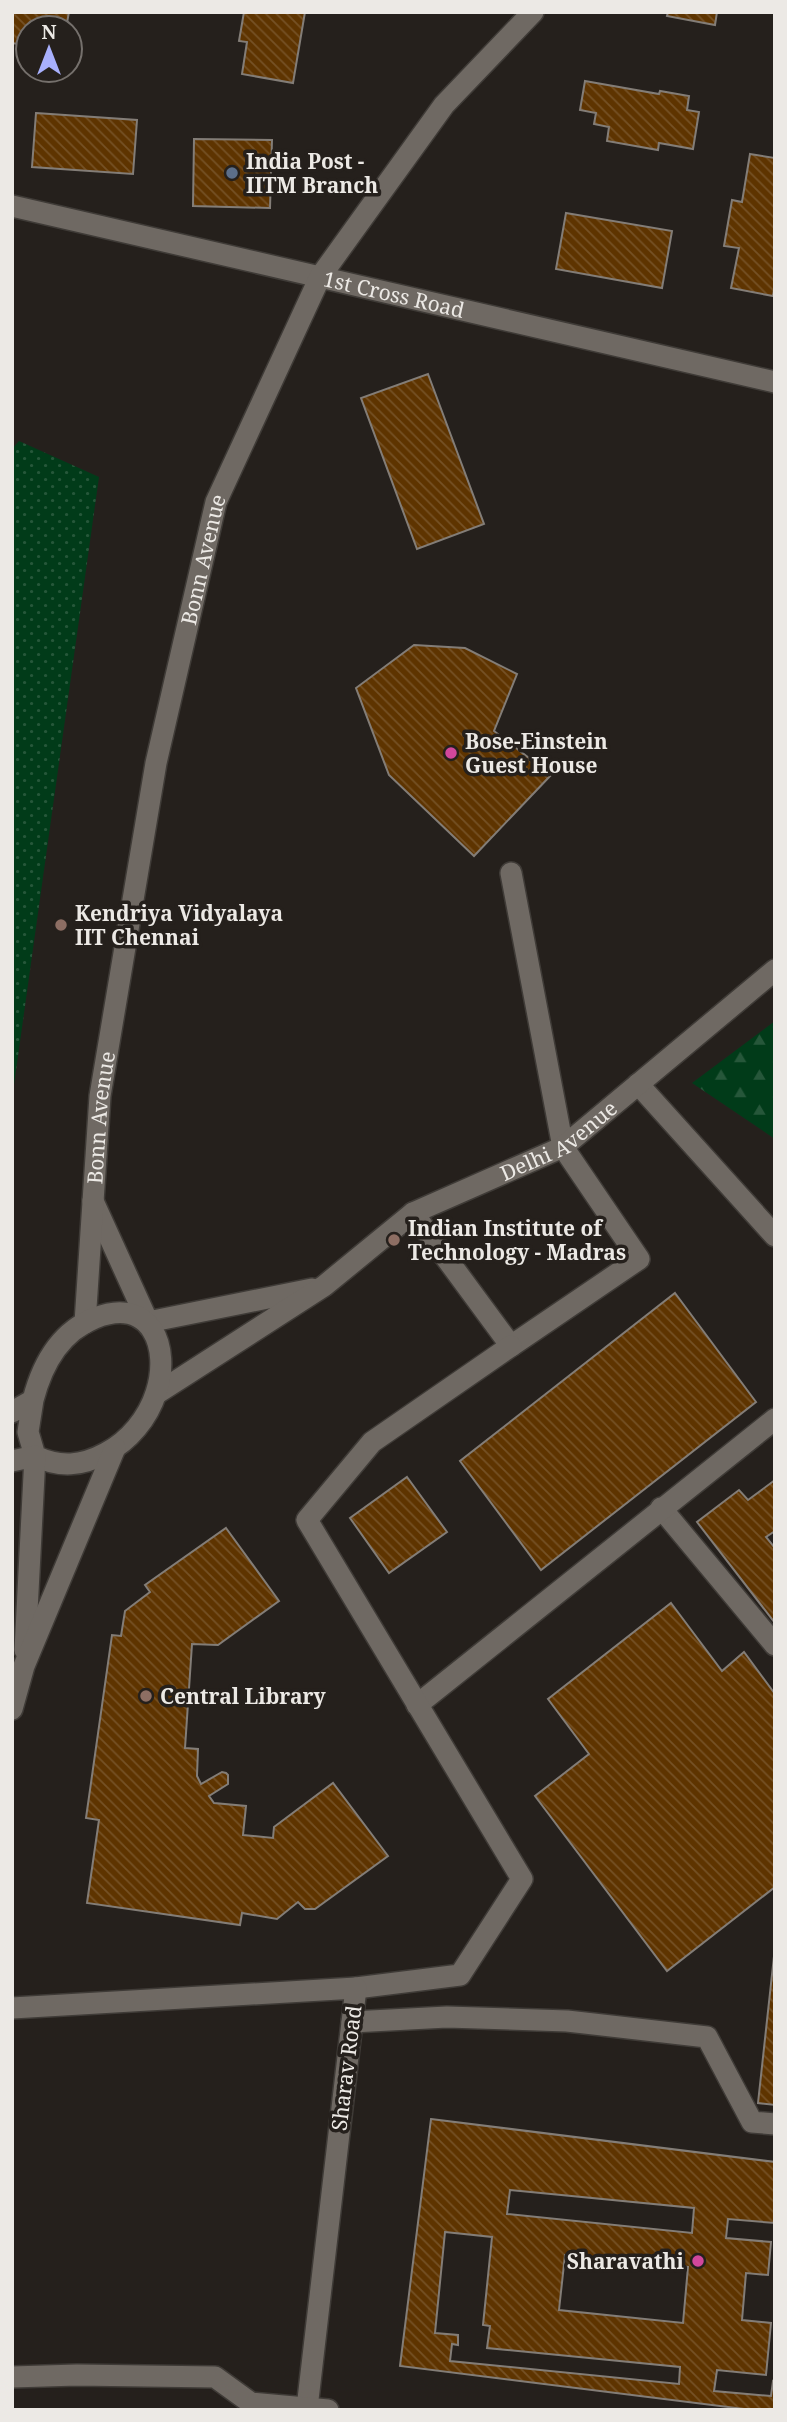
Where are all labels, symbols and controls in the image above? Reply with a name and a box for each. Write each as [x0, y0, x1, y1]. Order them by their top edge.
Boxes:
north arrow [14, 14, 84, 84]
text: N [42, 19, 57, 45]
place label: India Post - IITM Branch [246, 147, 378, 199]
marker: India Post - IITM Branch [224, 165, 240, 181]
street label: 1st Cross Road [321, 264, 467, 324]
street label: Bonn Avenue [174, 489, 232, 628]
place label: Bose-Einstein Guest House [465, 727, 608, 779]
marker: Bose-Einstein Guest House [443, 745, 459, 761]
place label: Kendriya Vidyalaya IIT Chennai [75, 899, 283, 951]
marker: Kendriya Vidyalaya IIT Chennai [53, 917, 69, 933]
street label: Bonn Avenue [80, 1049, 121, 1185]
street label: Delhi Avenue [496, 1094, 623, 1187]
place label: Indian Institute of Technology - Madras [408, 1214, 626, 1266]
marker: Indian Institute of Technology - Madras [386, 1232, 402, 1248]
place label: Central Library [160, 1682, 326, 1710]
marker: Central Library [138, 1688, 154, 1704]
street label: Sharav Road [324, 2004, 368, 2132]
place label: Sharavathi [567, 2247, 685, 2275]
marker: Sharavathi [690, 2253, 706, 2269]

